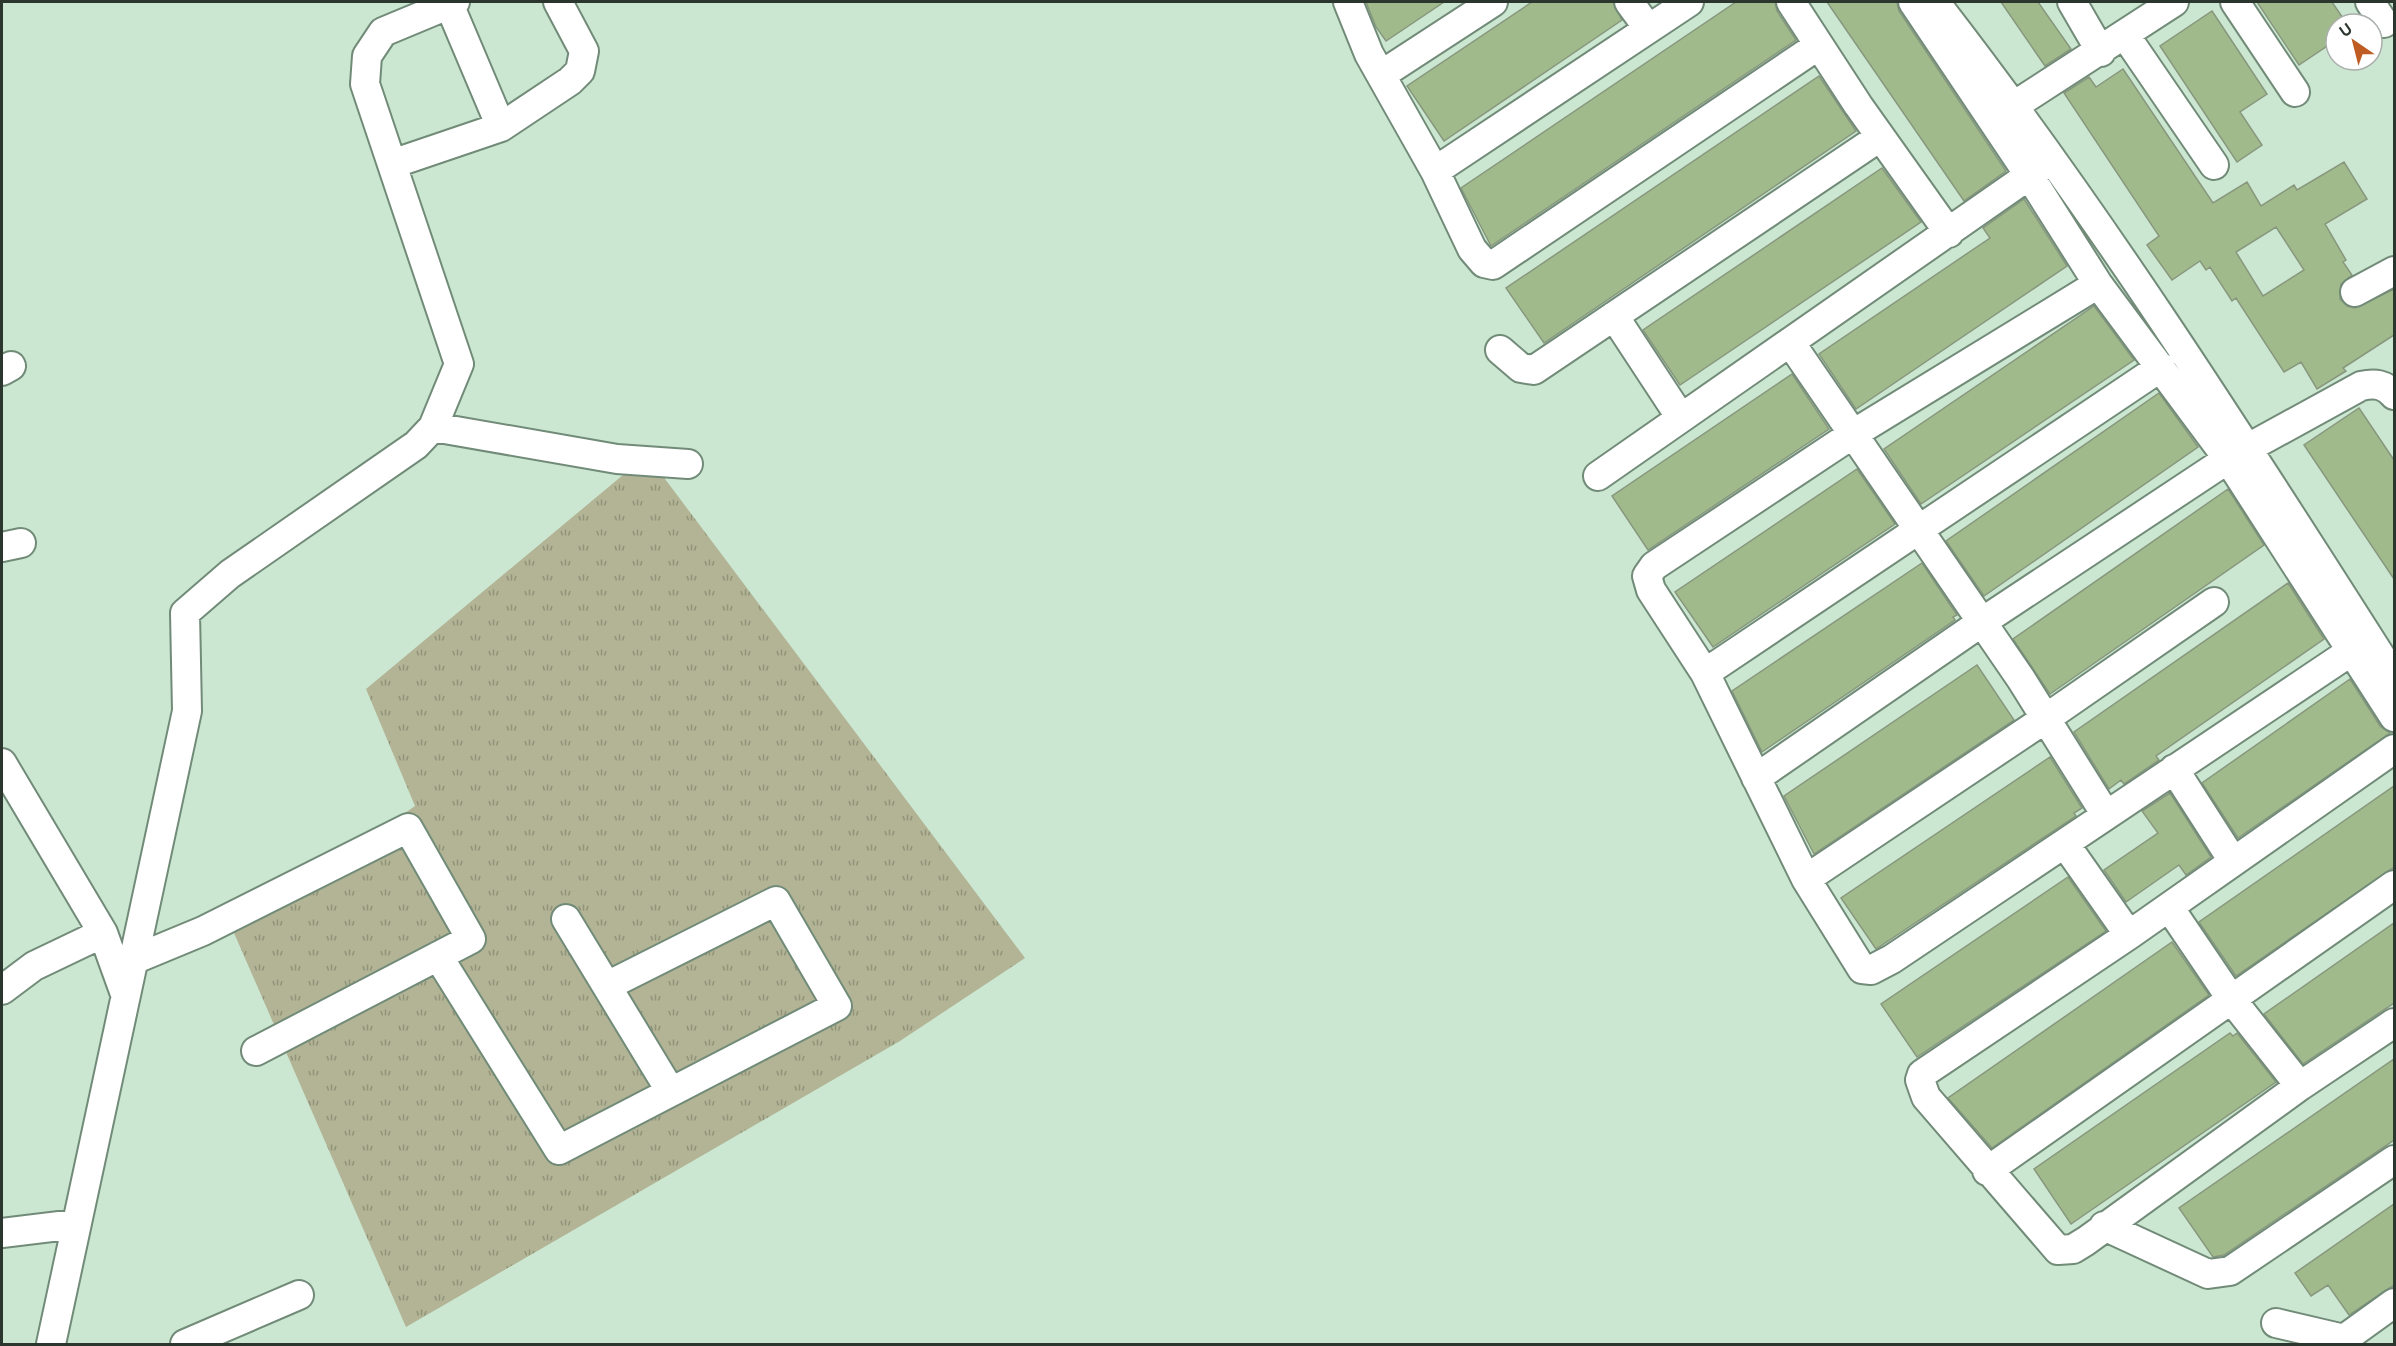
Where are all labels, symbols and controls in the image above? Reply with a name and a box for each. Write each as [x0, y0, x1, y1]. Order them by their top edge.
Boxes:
north arrow [2324, 12, 2384, 72]
text: U [2336, 19, 2356, 41]

